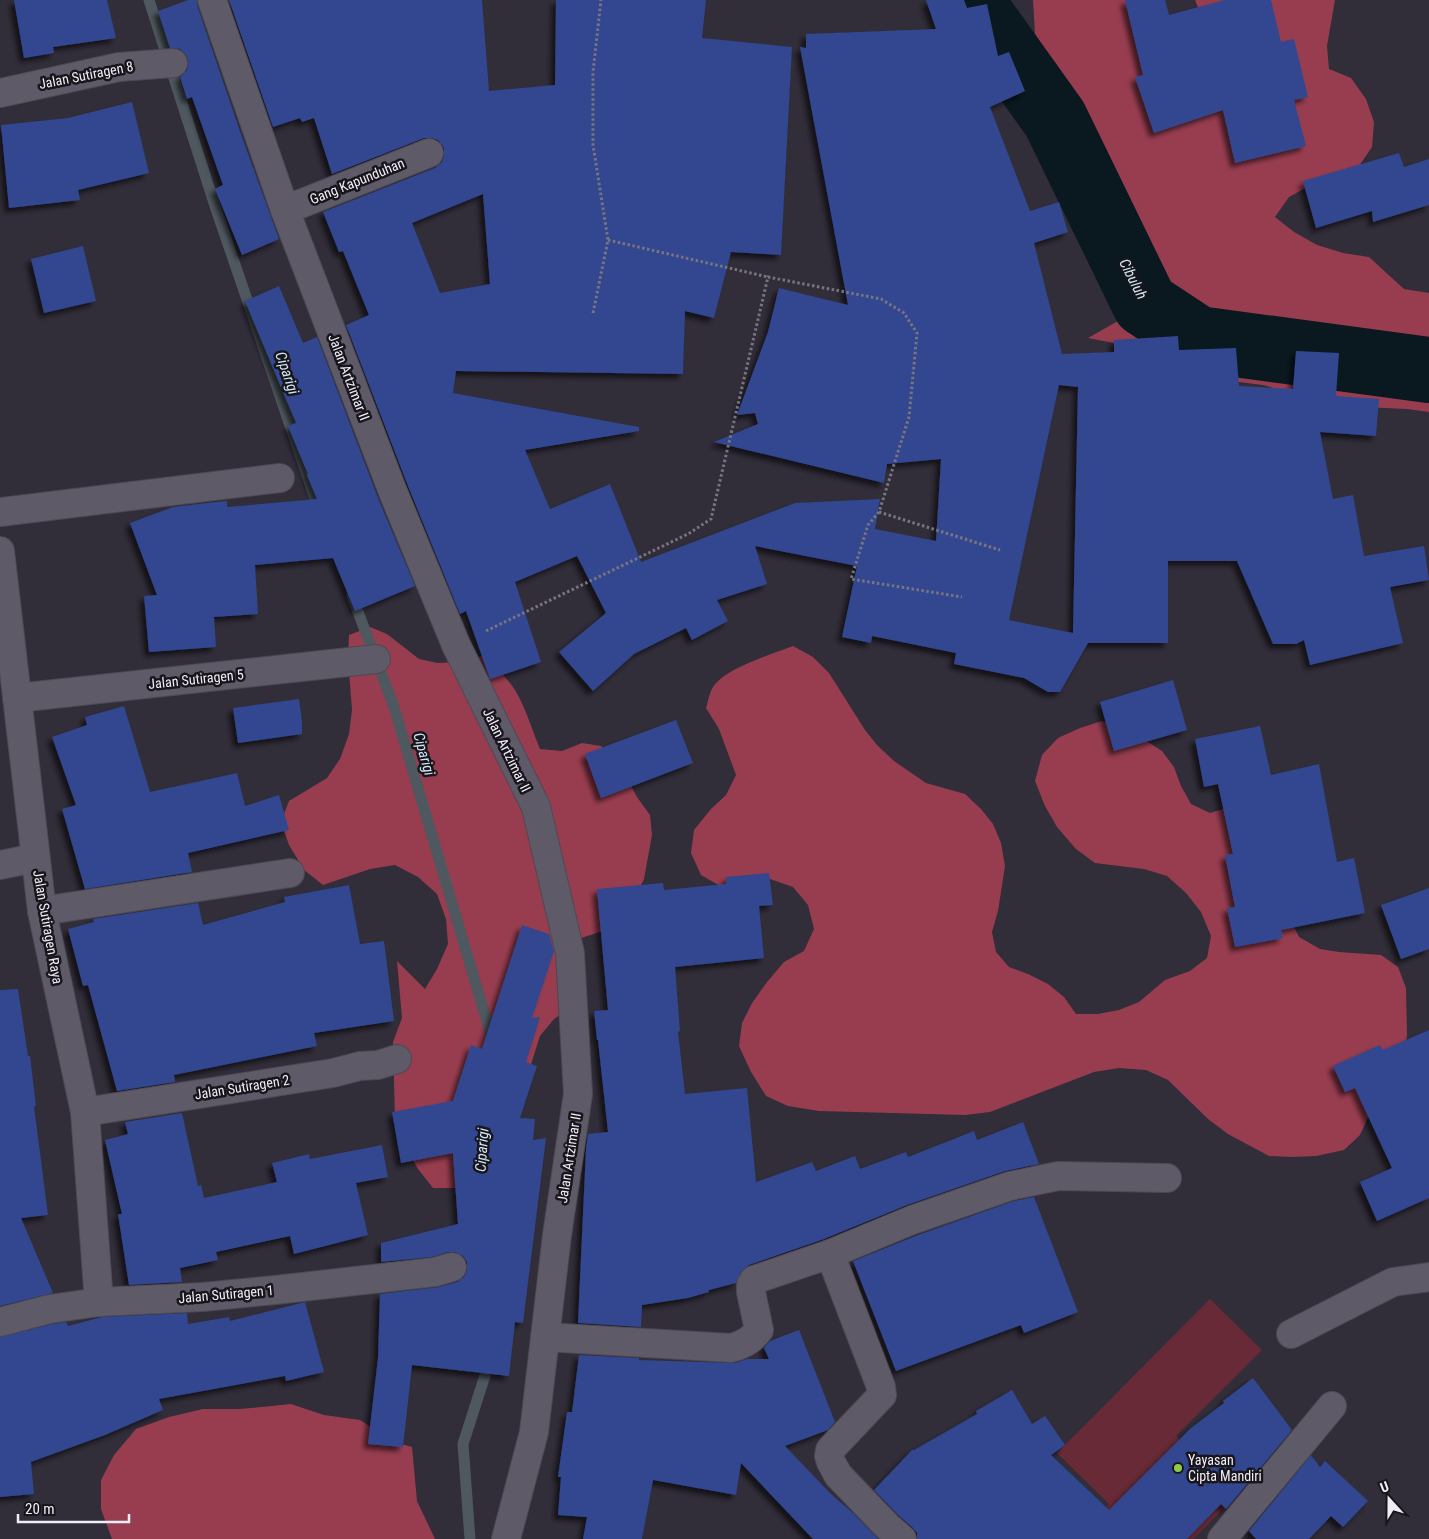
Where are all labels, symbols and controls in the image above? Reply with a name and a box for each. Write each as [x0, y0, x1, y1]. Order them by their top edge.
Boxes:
street label: Jalan Sutiragen 8 [37, 58, 135, 92]
street label: Gang Kapunduhan [307, 155, 407, 207]
water label: Cibuluh [1115, 256, 1151, 302]
street label: Jalan Artzimar II [325, 332, 373, 422]
water label: Ciparigi [271, 349, 303, 397]
street label: Jalan Sutiragen 5 [148, 666, 245, 692]
street label: Jalan Artzimar II [480, 705, 534, 795]
water label: Ciparigi [409, 730, 439, 778]
street label: Jalan Sutiragen Raya [30, 869, 66, 985]
street label: Jalan Sutiragen 2 [193, 1072, 291, 1102]
street label: Jalan Artzimar II [554, 1112, 584, 1204]
water label: Ciparigi [471, 1127, 493, 1173]
street label: Jalan Sutiragen 1 [178, 1282, 274, 1306]
place label: Yayasan Cipta Mandiri [1188, 1452, 1262, 1484]
marker: Yayasan Cipta Mandiri [1172, 1462, 1184, 1474]
north arrow [1364, 1474, 1414, 1524]
text: U [1378, 1478, 1391, 1496]
scale bar [18, 1492, 129, 1524]
text: 20 m [25, 1500, 55, 1518]

